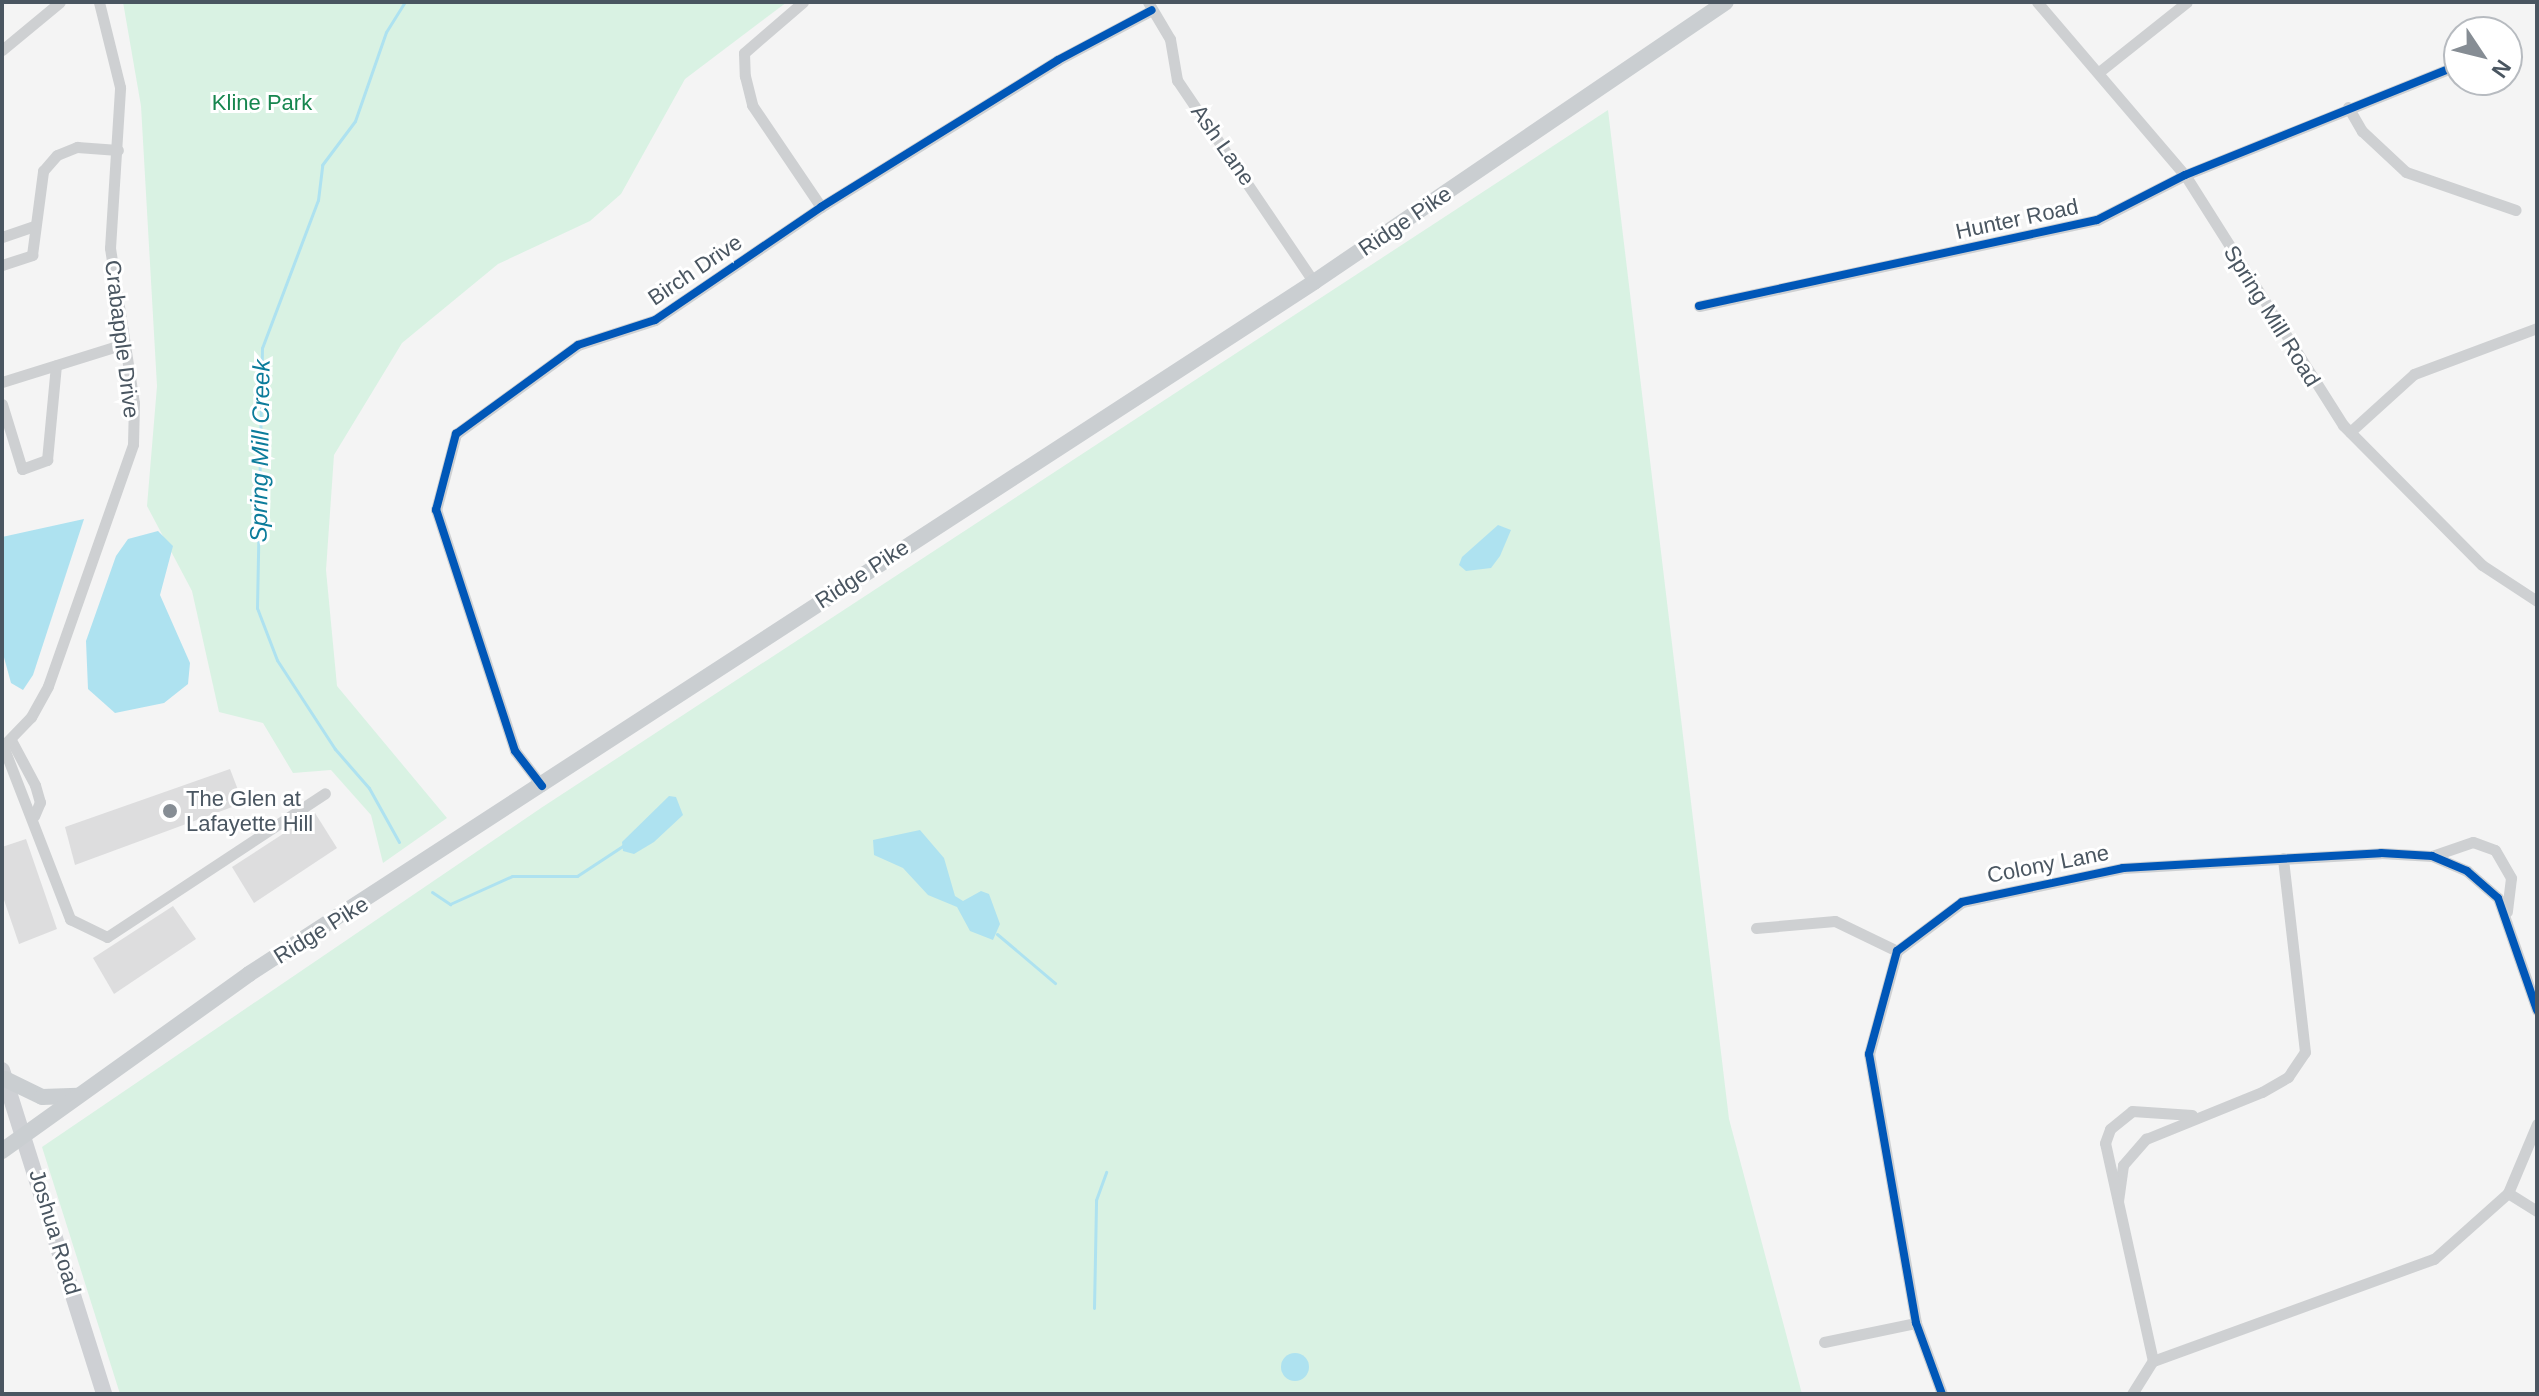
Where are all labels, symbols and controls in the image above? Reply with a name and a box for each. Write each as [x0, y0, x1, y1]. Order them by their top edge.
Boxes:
north arrow [2443, 16, 2523, 96]
text: N [2487, 55, 2516, 83]
park label: Kline Park [212, 90, 312, 116]
street label: Ash Lane [1186, 99, 1260, 191]
street label: Ridge Pike [1354, 180, 1456, 262]
street label: Hunter Road [1953, 193, 2081, 245]
street label: Birch Drive [643, 229, 747, 311]
street label: Spring Mill Road [2218, 241, 2326, 391]
street label: Crabapple Drive [99, 259, 145, 419]
water label: Spring Mill Creek [244, 359, 276, 543]
street label: Ridge Pike [810, 534, 914, 614]
place label: The Glen at Lafayette Hill [186, 785, 313, 836]
marker: The Glen at Lafayette Hill [161, 802, 179, 820]
street label: Colony Lane [1985, 839, 2111, 889]
street label: Ridge Pike [269, 891, 373, 969]
street label: Joshua Road [23, 1166, 87, 1298]

